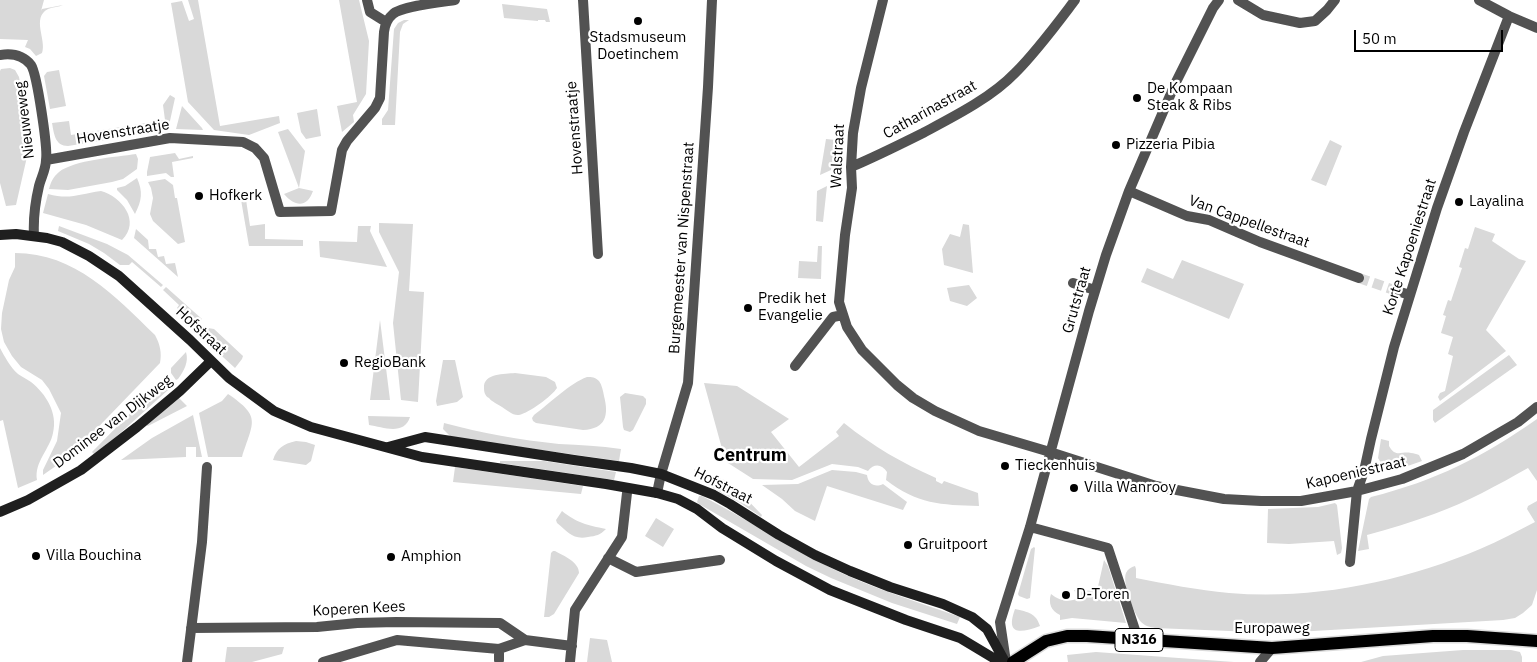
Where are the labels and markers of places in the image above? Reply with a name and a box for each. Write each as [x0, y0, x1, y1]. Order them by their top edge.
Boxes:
marker: Stadsmuseum Doetinchem [632, 15, 644, 27]
place label: Stadsmuseum Doetinchem [590, 29, 686, 64]
place label: De Kompaan Steak & Ribs [1147, 80, 1233, 115]
marker: De Kompaan Steak & Ribs [1131, 92, 1143, 104]
place label: Pizzeria Pibia [1126, 136, 1215, 154]
marker: Pizzeria Pibia [1110, 139, 1122, 151]
place label: Hofkerk [209, 187, 262, 205]
marker: Hofkerk [193, 190, 205, 202]
place label: Layalina [1469, 193, 1524, 211]
marker: Layalina [1453, 196, 1465, 208]
place label: Predik het Evangelie [758, 290, 827, 325]
marker: Predik het Evangelie [742, 302, 754, 314]
place label: RegioBank [354, 354, 426, 372]
marker: RegioBank [338, 357, 350, 369]
place label: Tieckenhuis [1015, 457, 1096, 475]
marker: Tieckenhuis [999, 460, 1011, 472]
place label: Villa Wanrooy [1084, 479, 1176, 497]
marker: Villa Wanrooy [1068, 482, 1080, 494]
place label: Gruitpoort [918, 536, 988, 554]
marker: Gruitpoort [902, 539, 914, 551]
place label: Villa Bouchina [46, 547, 142, 565]
place label: Amphion [401, 548, 462, 566]
marker: Villa Bouchina [30, 550, 42, 562]
marker: Amphion [385, 551, 397, 563]
place label: D-Toren [1076, 586, 1130, 604]
marker: D-Toren [1060, 589, 1072, 601]

